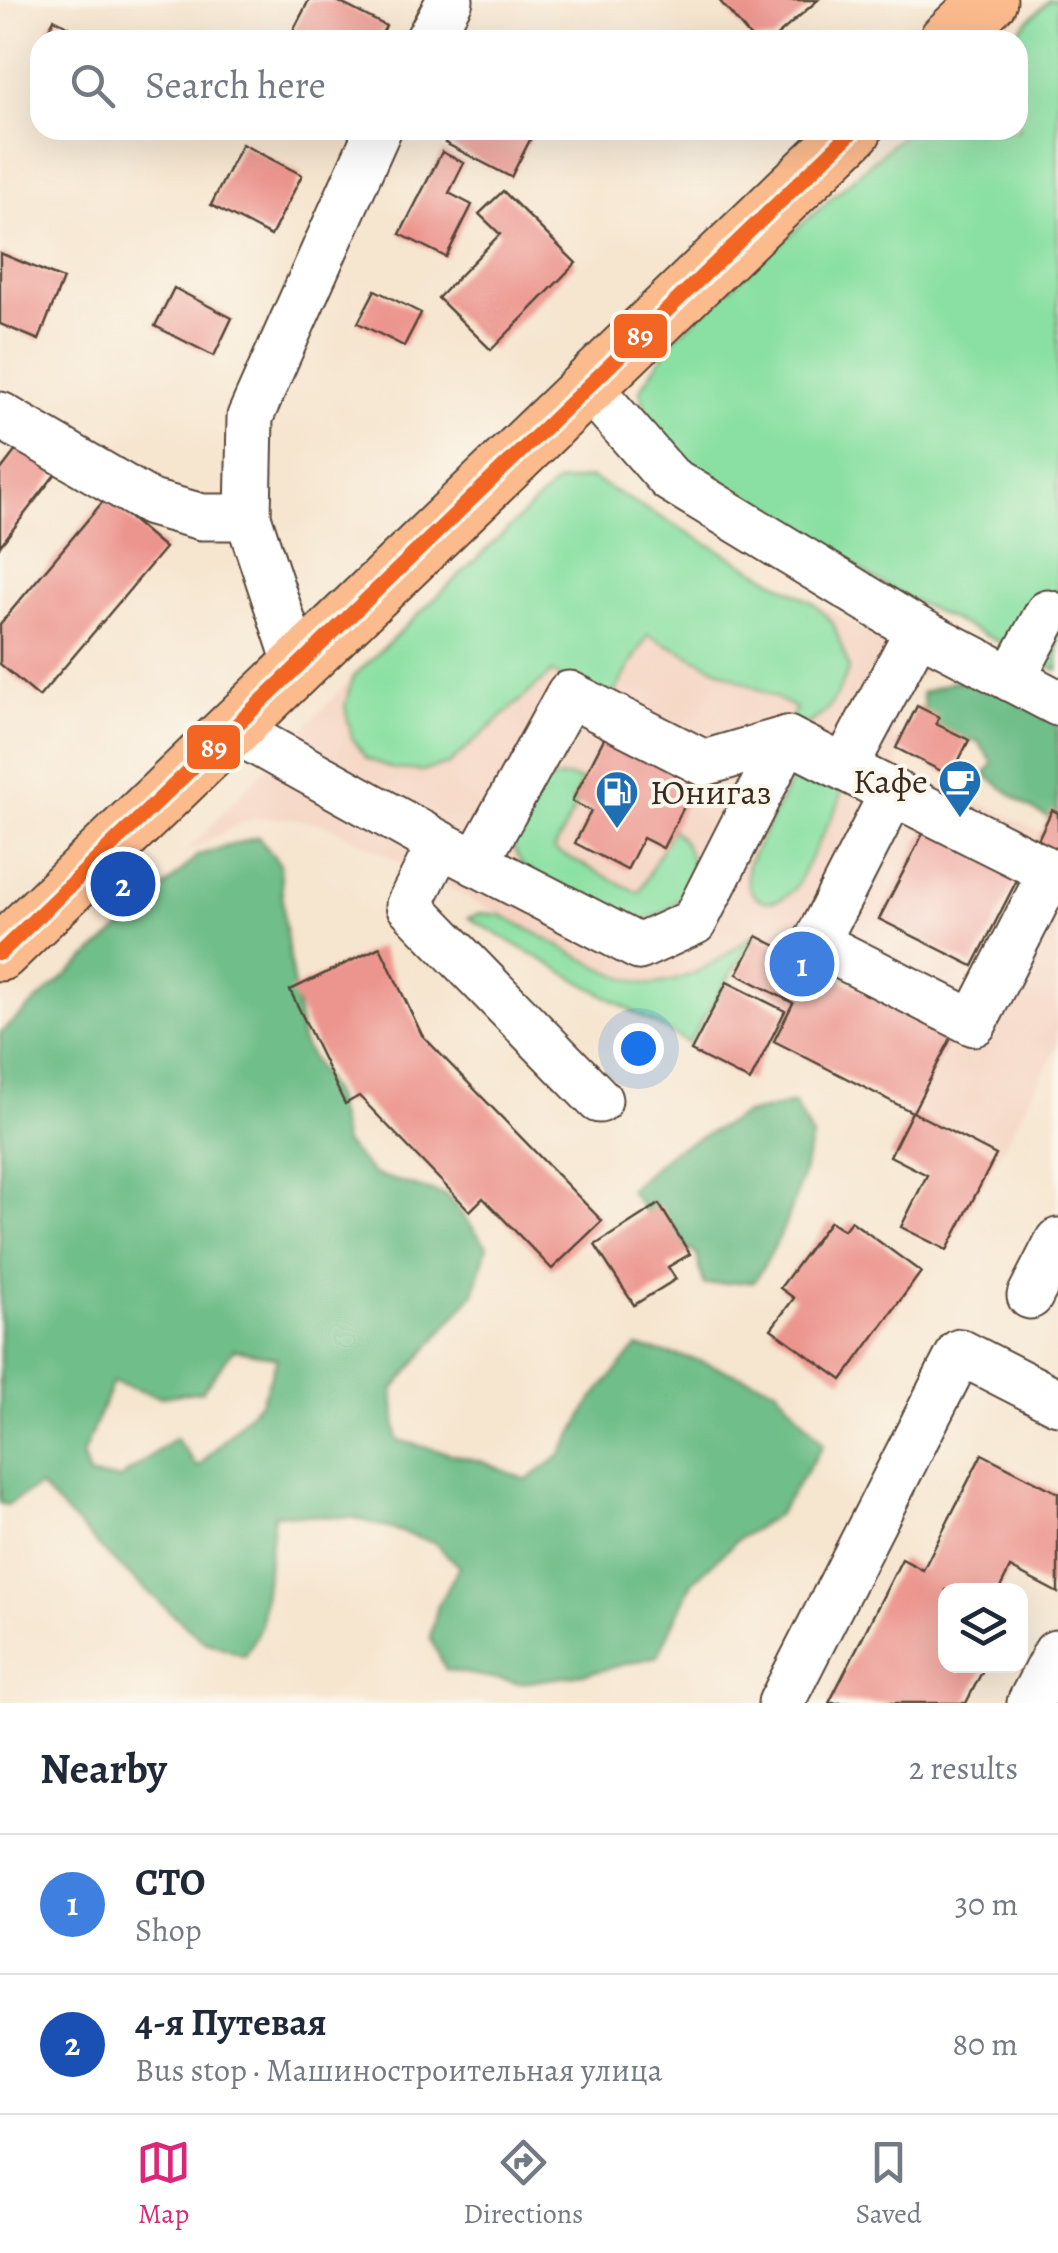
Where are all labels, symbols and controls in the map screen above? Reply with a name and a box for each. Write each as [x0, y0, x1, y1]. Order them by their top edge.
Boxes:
search box [30, 30, 1028, 140]
icon: search [65, 58, 120, 113]
text: Search here [145, 59, 326, 111]
line badge: 89 [612, 312, 669, 360]
text: 89 [627, 317, 653, 355]
line badge: 89 [185, 723, 242, 771]
text: 89 [201, 729, 227, 767]
place label: Кафе [853, 757, 928, 805]
cafe icon: Кафе [937, 758, 983, 819]
place label: Юнигаз [650, 768, 772, 816]
fuel station icon: Юнигаз [594, 769, 640, 830]
pin: 2 [90, 846, 156, 922]
pin: 1 [770, 926, 834, 1002]
your location [613, 1023, 664, 1074]
map controls [938, 1583, 1028, 1673]
button: layers [938, 1583, 1028, 1673]
text: Nearby [40, 1740, 167, 1797]
text: 2 results [909, 1746, 1018, 1790]
text: СТО [135, 1856, 205, 1908]
text: 1 [67, 1882, 78, 1926]
text: 30 m [955, 1882, 1018, 1926]
text: Shop [135, 1908, 202, 1952]
text: 4-я Путевая [135, 1996, 327, 2048]
text: 2 [65, 2022, 80, 2066]
text: 80 m [952, 2022, 1018, 2066]
text: Bus stop · Машиностроительная улица [135, 2048, 663, 2092]
tab: Map [136, 2135, 191, 2233]
tab: Directions [463, 2135, 583, 2233]
tab: Saved [856, 2135, 922, 2233]

